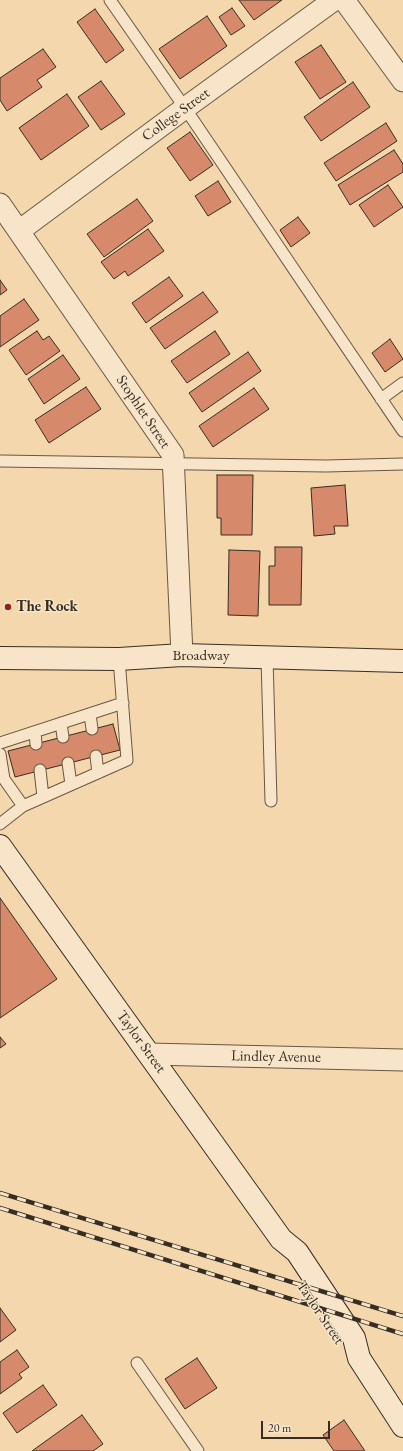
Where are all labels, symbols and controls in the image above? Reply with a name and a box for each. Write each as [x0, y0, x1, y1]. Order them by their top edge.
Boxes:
street label: College Street [139, 84, 213, 146]
street label: Stophlet Street [112, 372, 174, 452]
place label: The Rock [16, 598, 78, 616]
marker: The Rock [3, 602, 13, 612]
street label: Broadway [173, 647, 229, 665]
street label: Taylor Street [112, 1007, 170, 1077]
street label: Lindley Avenue [231, 1047, 321, 1067]
street label: Taylor Street [292, 1278, 348, 1348]
scale bar [263, 1413, 332, 1439]
text: 20 m [268, 1420, 291, 1436]

